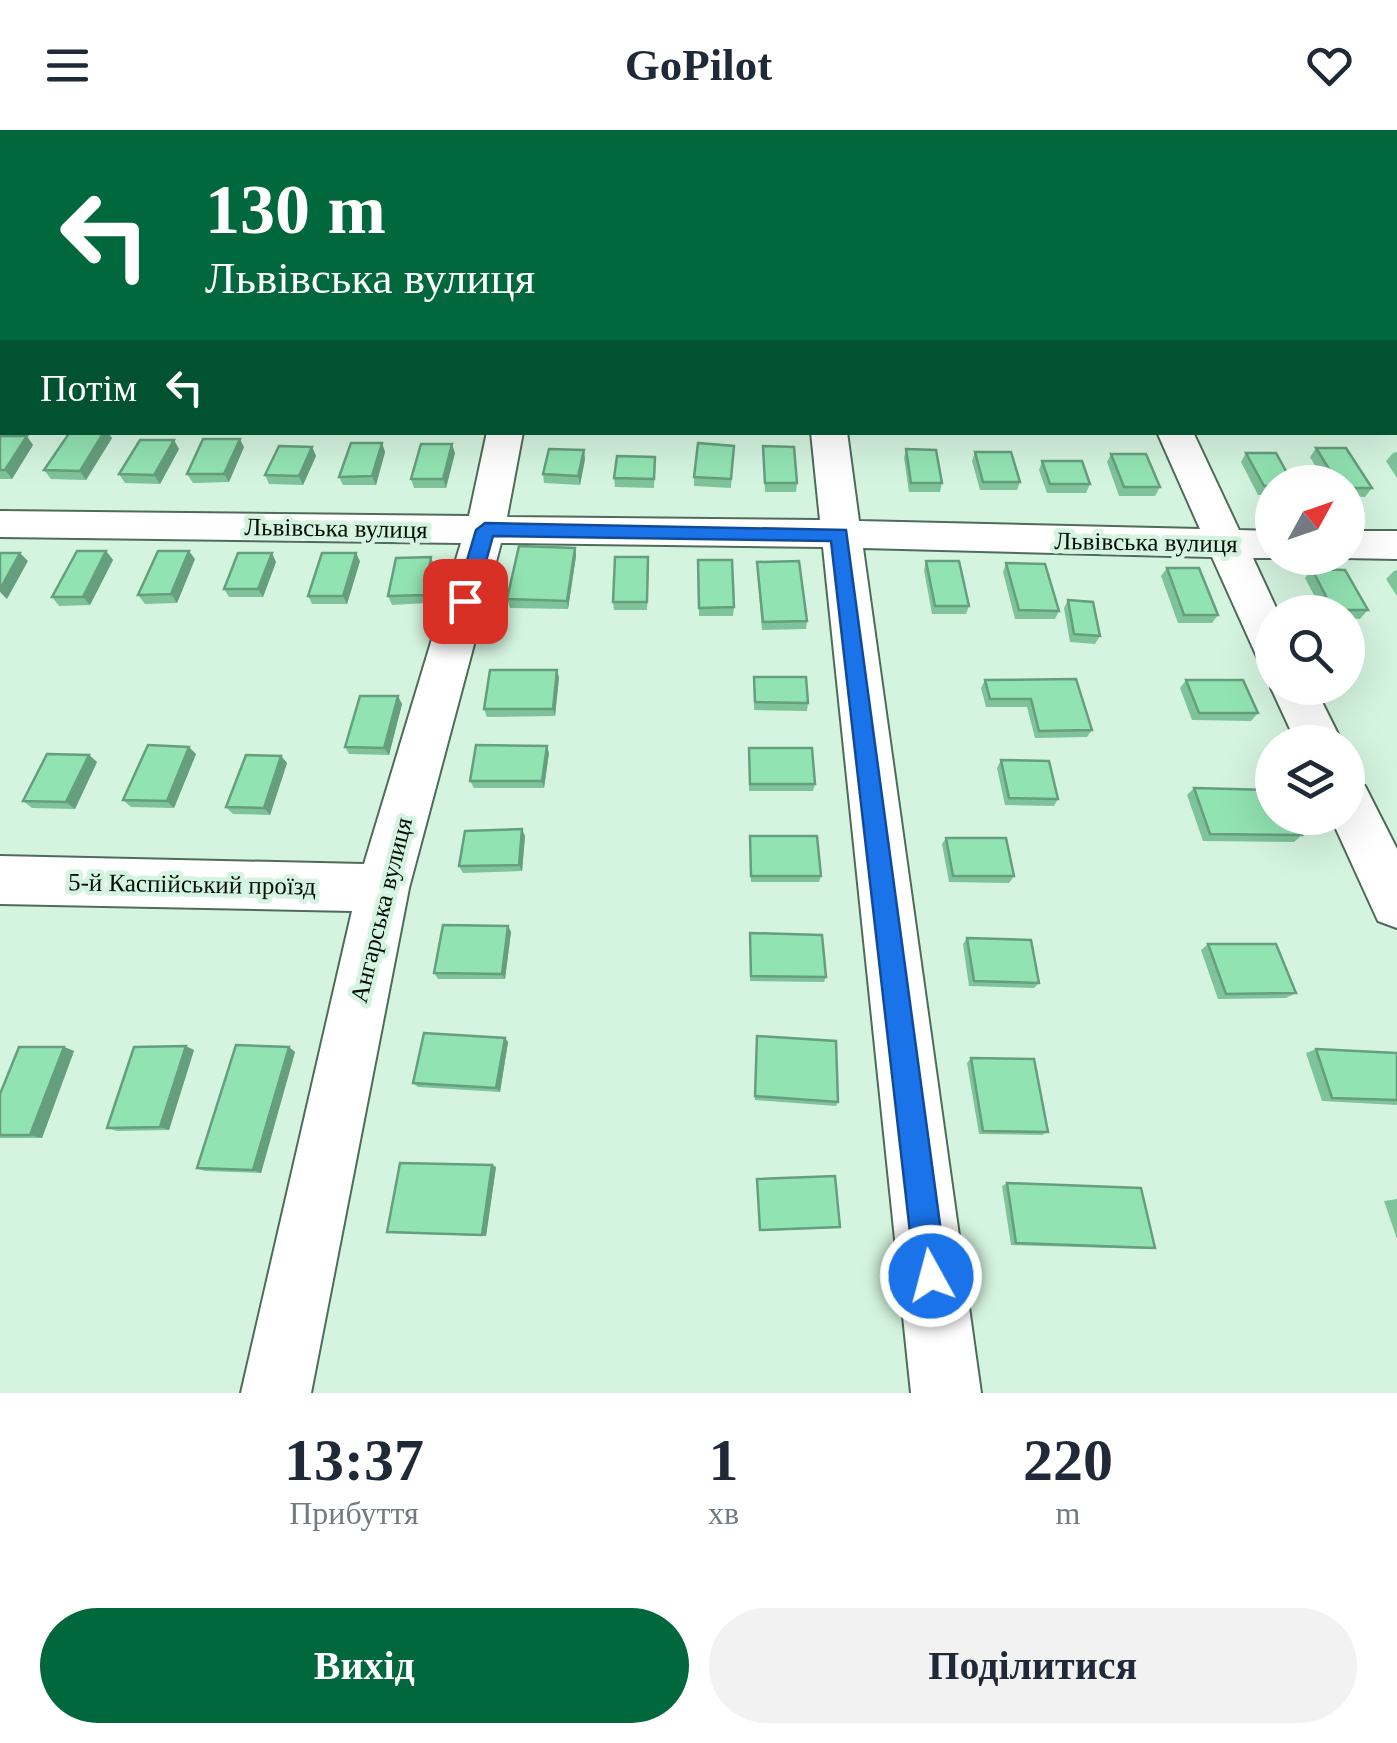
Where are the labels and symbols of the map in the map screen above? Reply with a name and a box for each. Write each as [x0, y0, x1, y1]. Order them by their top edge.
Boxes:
north arrow [1255, 465, 1365, 575]
street label: Львівська вулиця [244, 513, 428, 543]
street label: Львівська вулиця [1054, 527, 1238, 557]
pin [423, 559, 508, 644]
street label: Ангарська вулиця [345, 814, 417, 1005]
street label: 5-й Каспійський проїзд [68, 868, 316, 900]
position arrow [879, 1224, 983, 1328]

